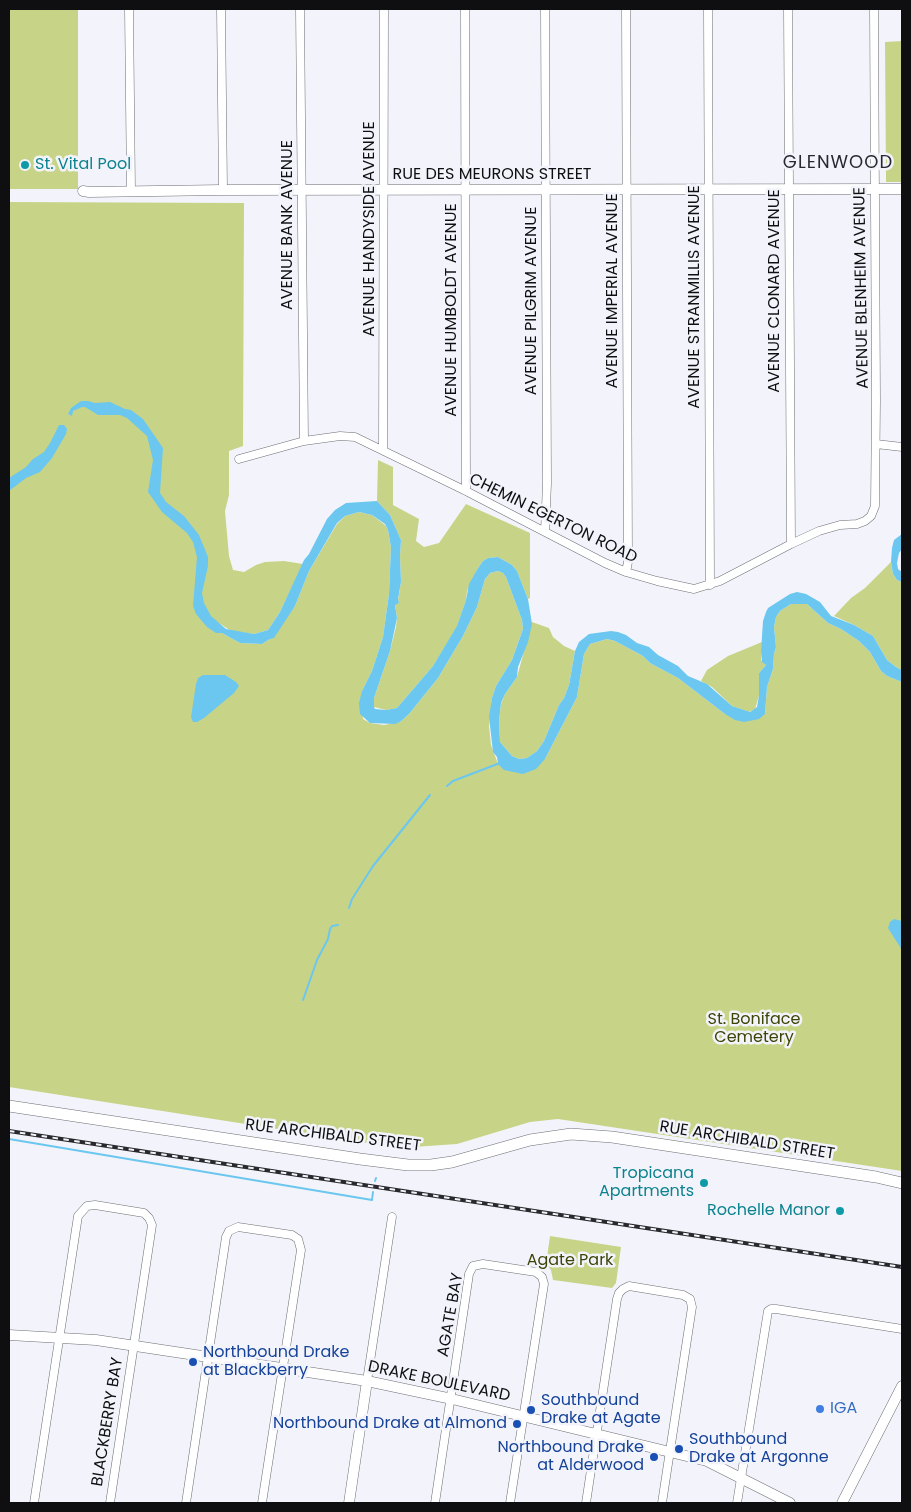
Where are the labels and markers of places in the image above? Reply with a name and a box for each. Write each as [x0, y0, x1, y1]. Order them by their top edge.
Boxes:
place label: St. Vital Pool [35, 155, 131, 175]
marker: St. Vital Pool [19, 159, 31, 171]
place label: Tropicana Apartments [599, 1164, 694, 1202]
marker: Tropicana Apartments [698, 1177, 710, 1189]
place label: Rochelle Manor [707, 1201, 830, 1221]
marker: Rochelle Manor [834, 1205, 846, 1217]
place label: Northbound Drake at Blackberry [203, 1343, 349, 1381]
marker: Northbound Drake at Blackberry [187, 1356, 199, 1368]
place label: Southbound Drake at Agate [541, 1391, 661, 1429]
place label: IGA [830, 1399, 857, 1419]
marker: IGA [814, 1403, 826, 1415]
marker: Southbound Drake at Agate [525, 1404, 537, 1416]
place label: Northbound Drake at Almond [273, 1414, 507, 1434]
marker: Northbound Drake at Almond [511, 1418, 523, 1430]
place label: Southbound Drake at Argonne [689, 1430, 829, 1468]
place label: Northbound Drake at Alderwood [498, 1438, 644, 1476]
marker: Southbound Drake at Argonne [673, 1443, 685, 1455]
marker: Northbound Drake at Alderwood [648, 1451, 660, 1463]

